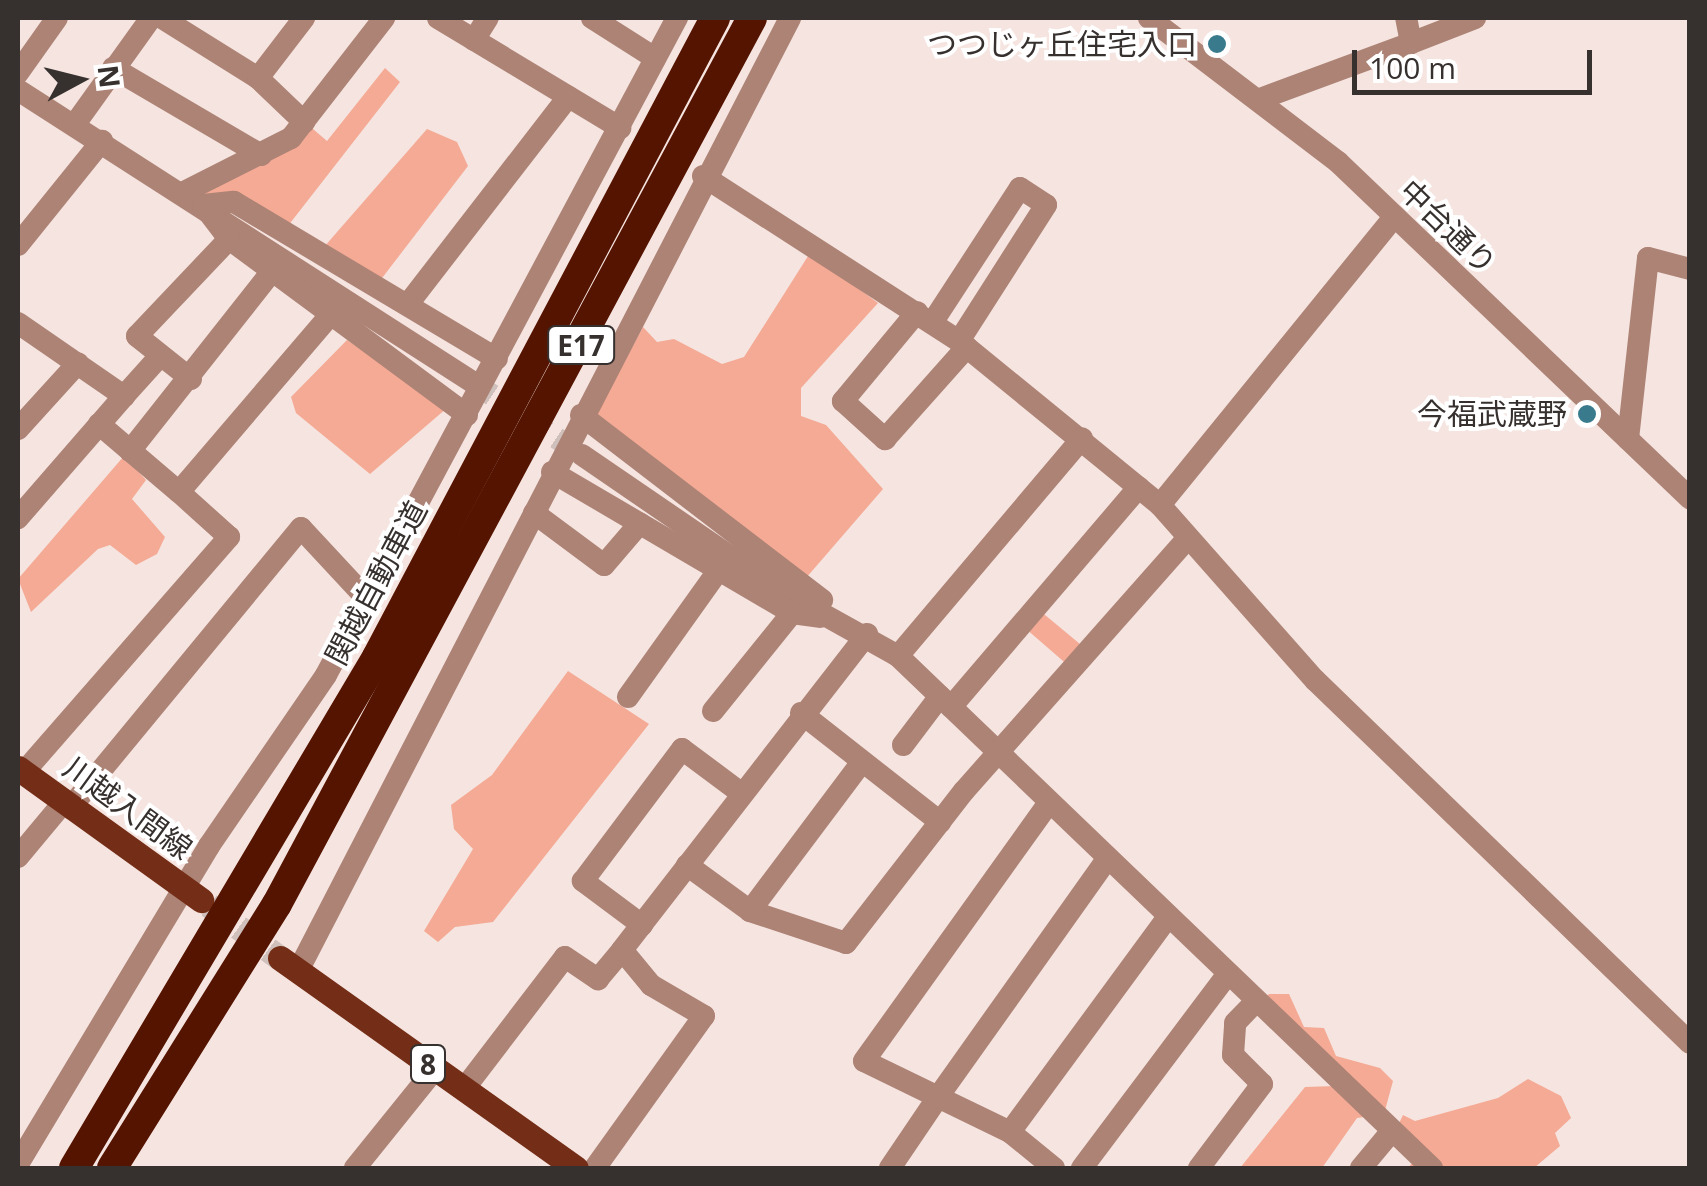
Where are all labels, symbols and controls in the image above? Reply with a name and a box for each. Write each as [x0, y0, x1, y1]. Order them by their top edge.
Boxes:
place label: つつじヶ丘住宅入口 [927, 26, 1197, 62]
north arrow [30, 30, 130, 130]
scale bar [1357, 30, 1597, 92]
marker: つつじヶ丘住宅入口 [1206, 33, 1228, 55]
text: 100 m [1369, 47, 1456, 88]
text: N [90, 63, 130, 90]
street label: 中台通り [1392, 172, 1504, 282]
road number: E17 [546, 322, 616, 368]
place label: 今福武蔵野 [1417, 396, 1567, 432]
marker: 今福武蔵野 [1576, 403, 1598, 425]
street label: 関越自動車道 [318, 495, 434, 671]
street label: 川越入間線 [57, 749, 199, 867]
road number: 8 [408, 1041, 448, 1087]

